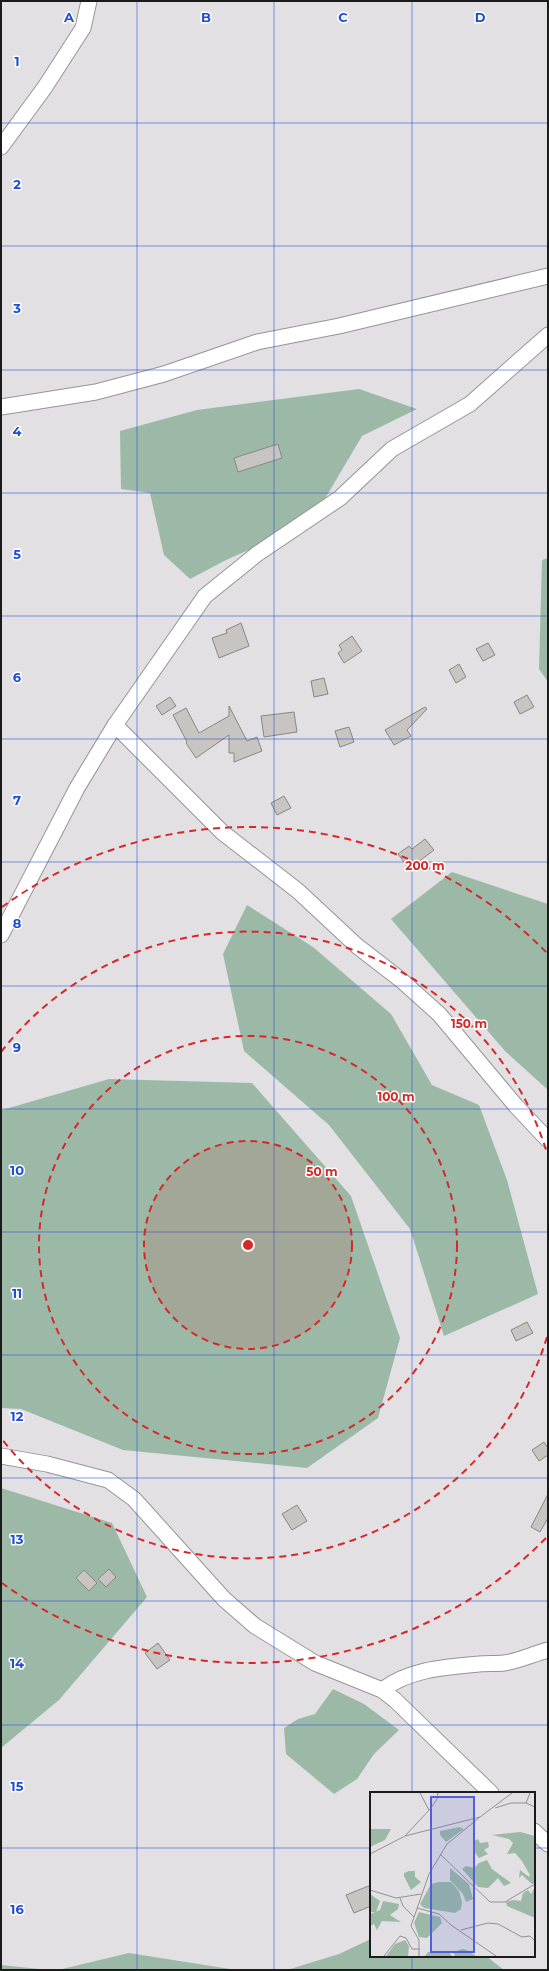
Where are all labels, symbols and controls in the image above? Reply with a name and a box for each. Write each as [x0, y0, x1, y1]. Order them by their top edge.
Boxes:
text: A [63, 9, 75, 25]
text: B [201, 9, 211, 25]
text: C [338, 9, 348, 25]
text: D [475, 9, 486, 25]
text: 1 [14, 53, 20, 69]
text: 2 [13, 176, 21, 192]
text: 3 [12, 300, 21, 316]
text: 4 [13, 423, 22, 439]
text: 5 [13, 546, 21, 562]
text: 6 [13, 669, 22, 685]
text: 7 [13, 792, 21, 808]
text: 200 m [405, 858, 445, 873]
text: 8 [13, 915, 22, 931]
text: 150 m [451, 1016, 487, 1031]
text: 9 [13, 1039, 21, 1055]
text: 100 m [378, 1089, 414, 1104]
text: 10 [10, 1162, 24, 1178]
text: 50 m [306, 1164, 338, 1179]
centre of rings [241, 1238, 255, 1252]
text: 11 [12, 1285, 22, 1301]
text: 12 [11, 1408, 24, 1424]
text: 13 [11, 1531, 24, 1547]
text: 14 [10, 1655, 24, 1671]
text: 15 [11, 1778, 24, 1794]
inset map [370, 1792, 535, 1957]
text: 16 [10, 1901, 24, 1917]

